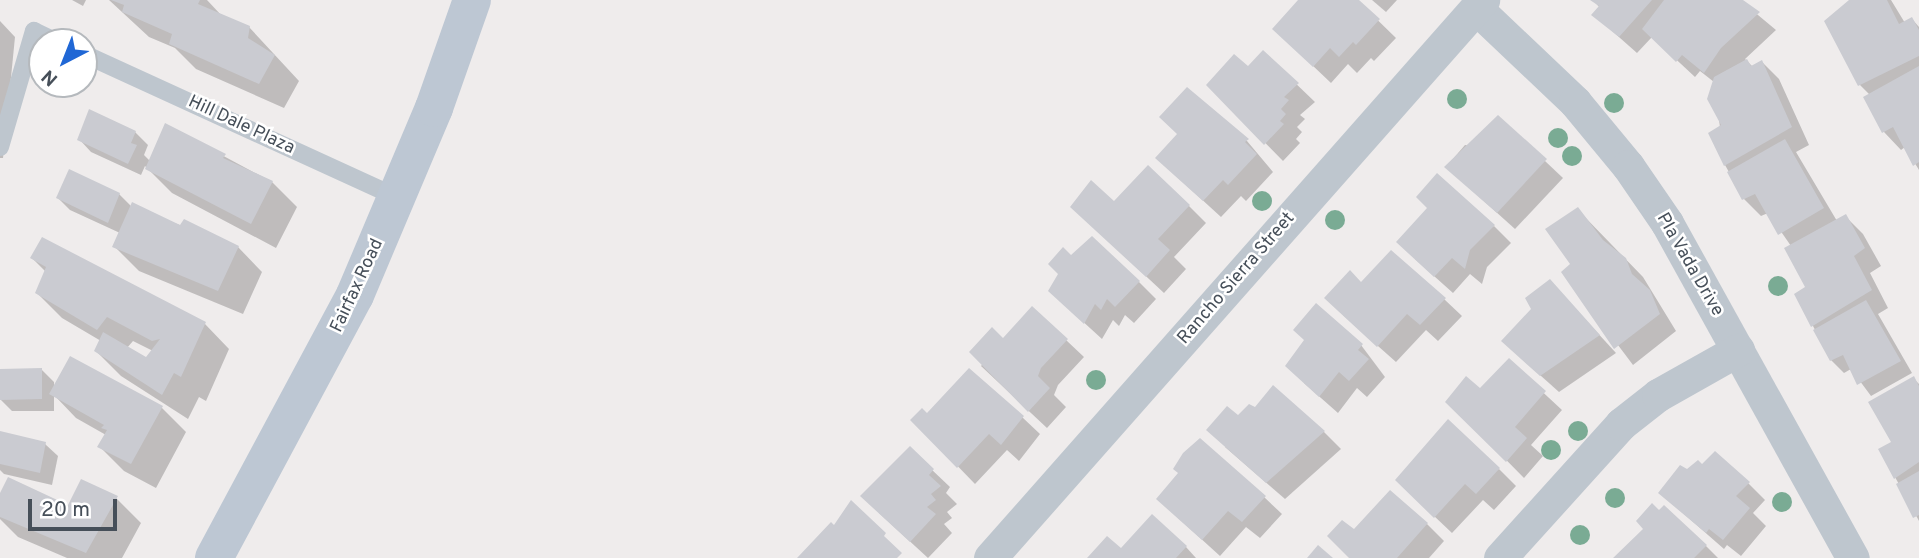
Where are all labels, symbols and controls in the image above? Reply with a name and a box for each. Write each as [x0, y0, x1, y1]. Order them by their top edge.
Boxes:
north arrow [28, 28, 98, 98]
text: N [37, 64, 63, 91]
street label: Hill Dale Plaza [184, 92, 298, 160]
street label: Rancho Sierra Street [1174, 209, 1300, 349]
street label: Pla Vada Drive [1651, 209, 1727, 321]
street label: Fairfax Road [327, 236, 389, 336]
scale bar [32, 484, 121, 528]
text: 20 m [41, 497, 90, 524]

